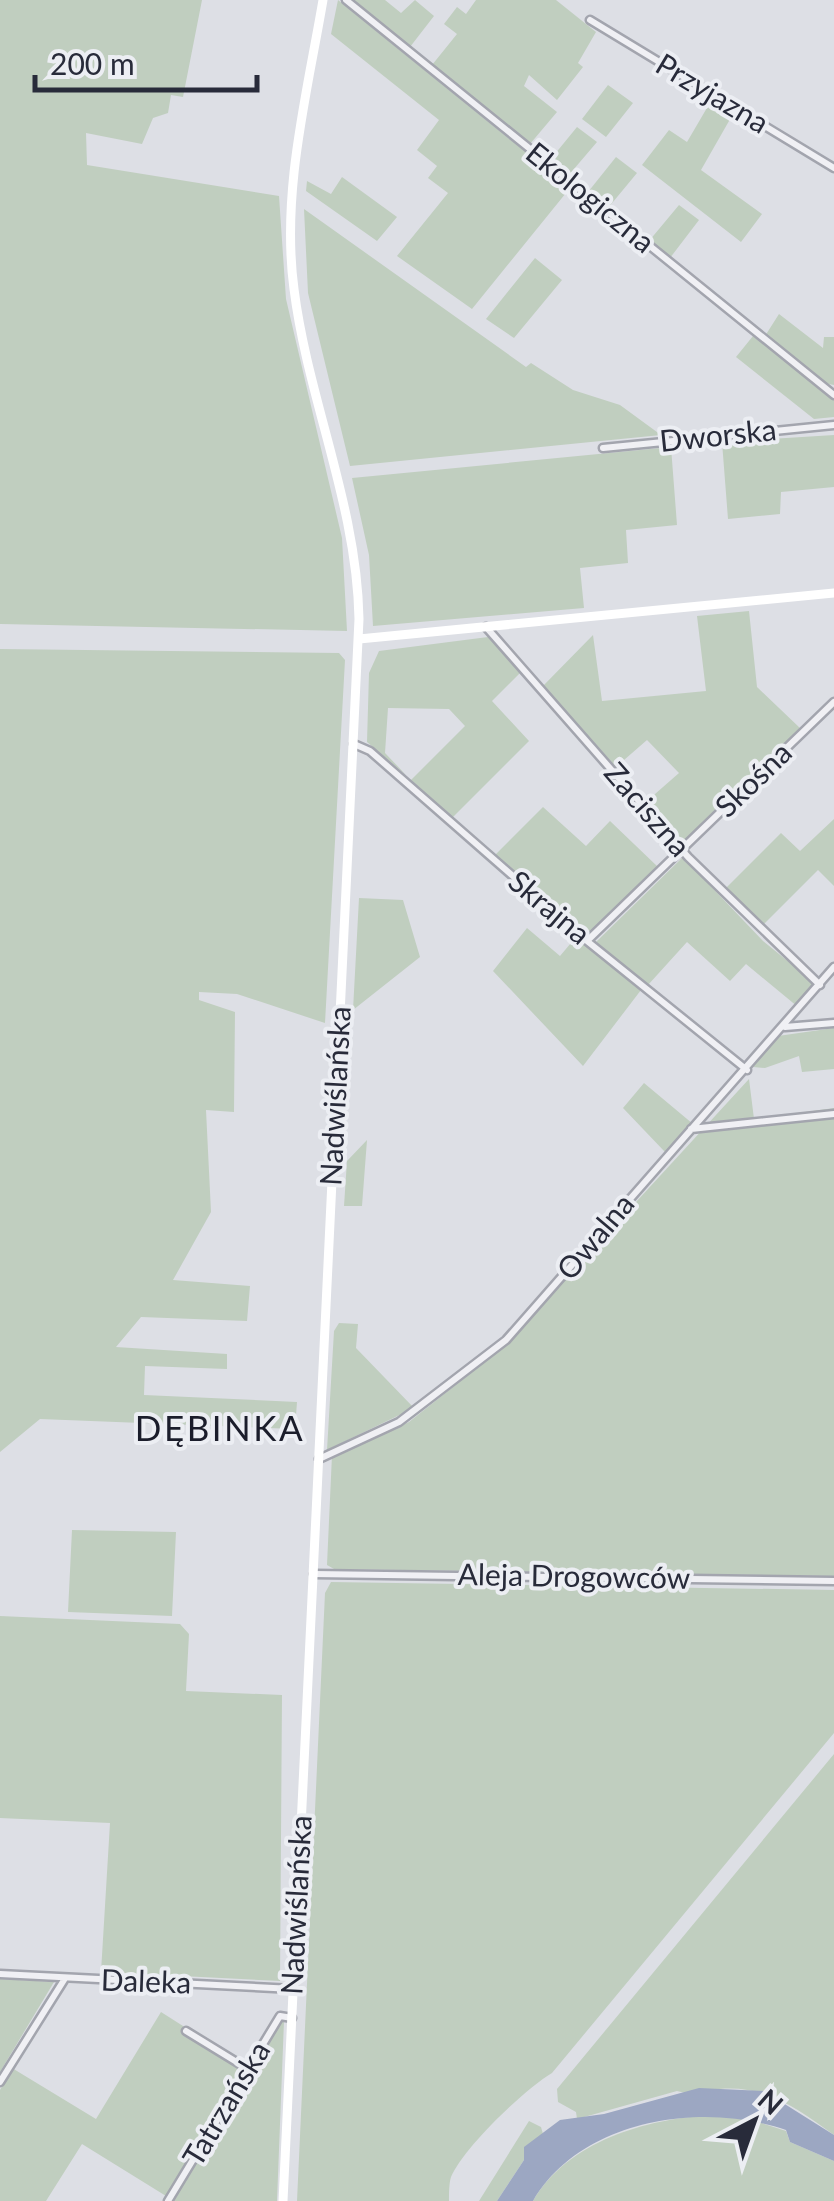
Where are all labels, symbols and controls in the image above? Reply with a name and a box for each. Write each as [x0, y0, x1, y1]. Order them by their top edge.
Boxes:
scale bar [35, 30, 258, 92]
text: 200 m [50, 45, 135, 81]
street label: Przyjazna [650, 45, 776, 140]
street label: Ekologiczna [520, 134, 663, 259]
street label: Dworska [658, 410, 778, 458]
street label: Skośna [707, 734, 798, 823]
street label: Zaciszna [598, 754, 699, 863]
street label: Skrajna [502, 862, 599, 951]
street label: Nadwiślańska [311, 1005, 357, 1187]
street label: Owalna [548, 1185, 641, 1286]
district label: DĘBINKA [135, 1406, 305, 1448]
street label: Aleja Drogowców [457, 1555, 691, 1595]
street label: Nadwiślańska [272, 1814, 318, 1996]
street label: Daleka [100, 1960, 192, 2000]
street label: Tatrzańska [174, 2034, 277, 2172]
north arrow [704, 2071, 804, 2171]
text: N [752, 2081, 790, 2121]

